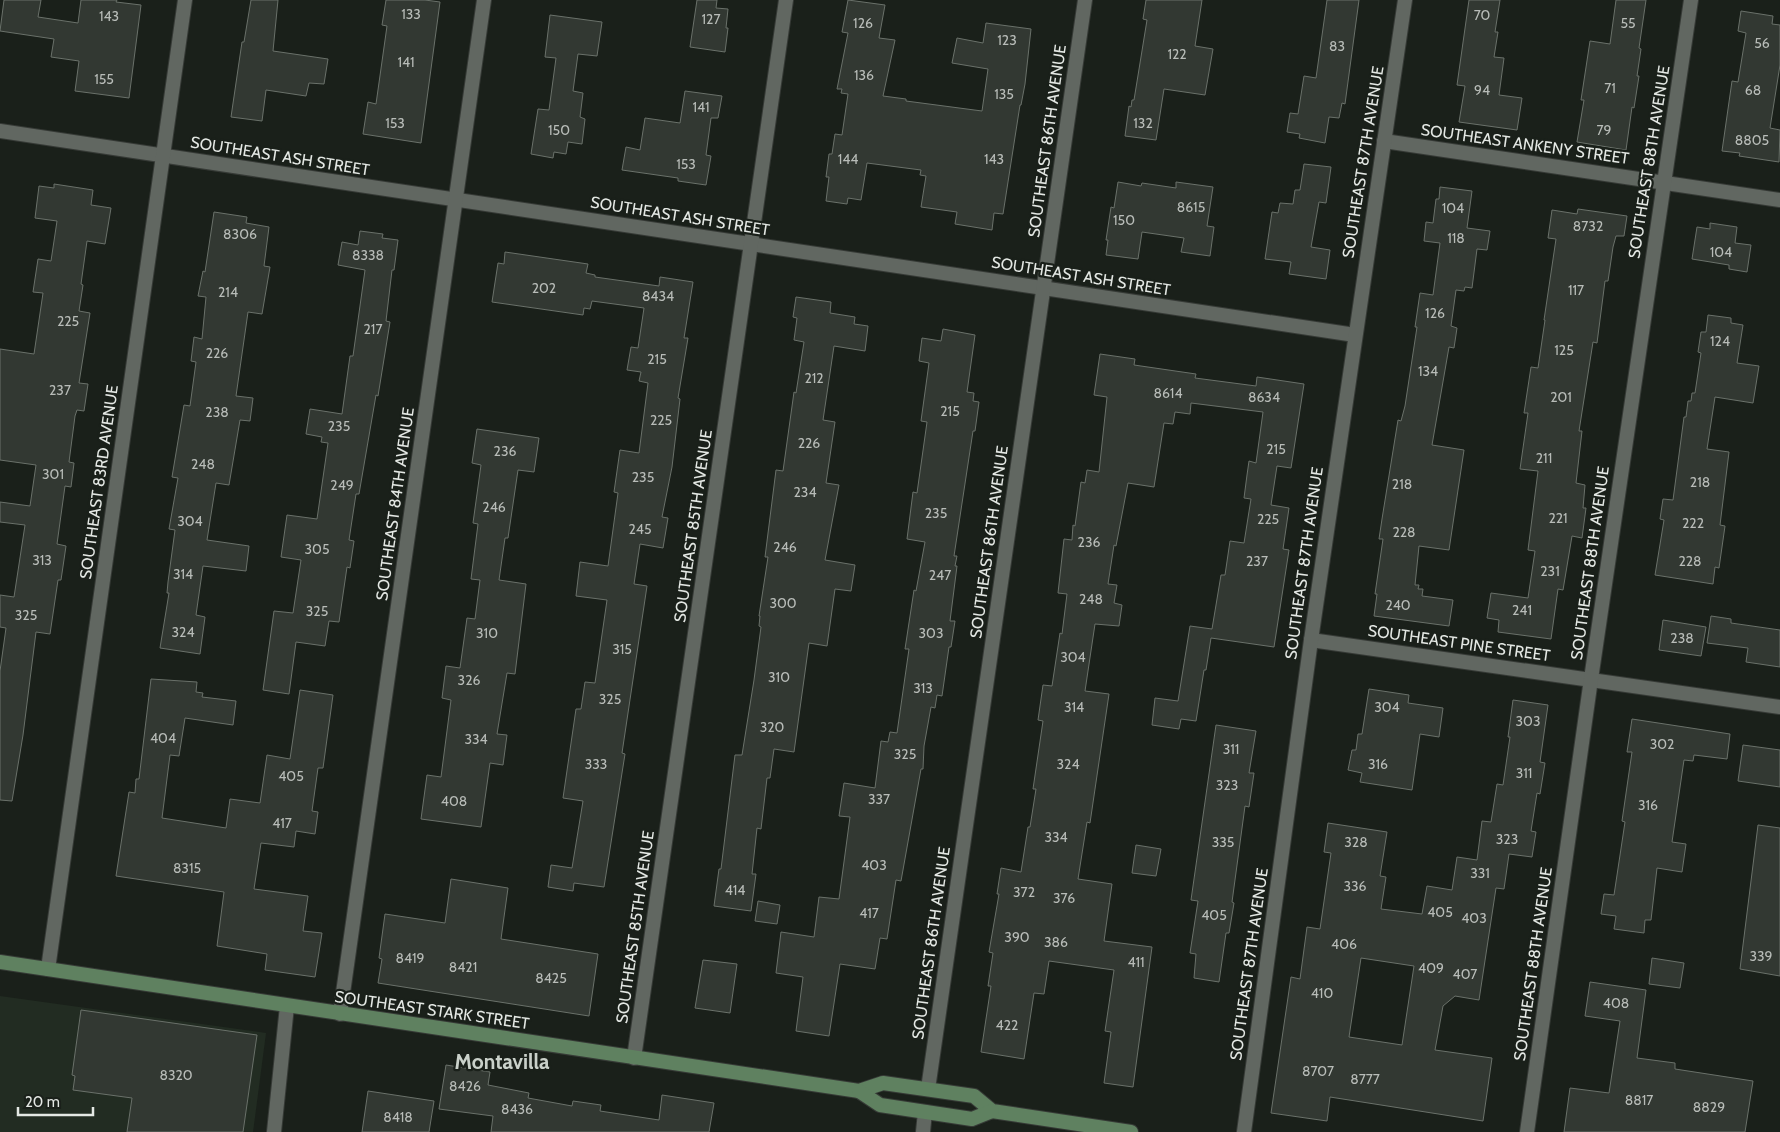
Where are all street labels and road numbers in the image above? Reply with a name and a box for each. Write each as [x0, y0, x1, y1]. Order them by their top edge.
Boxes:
street label: SOUTHEAST 86TH AVENUE [1024, 43, 1070, 239]
street label: SOUTHEAST 88TH AVENUE [1624, 64, 1674, 260]
street label: SOUTHEAST 87TH AVENUE [1338, 65, 1388, 259]
street label: SOUTHEAST ANKENY STREET [1420, 120, 1631, 168]
street label: SOUTHEAST ASH STREET [189, 132, 371, 180]
street label: SOUTHEAST ASH STREET [589, 192, 771, 240]
street label: SOUTHEAST ASH STREET [990, 252, 1172, 300]
street label: SOUTHEAST 83RD AVENUE [76, 384, 122, 580]
street label: SOUTHEAST 84TH AVENUE [372, 406, 418, 602]
street label: SOUTHEAST 85TH AVENUE [670, 428, 716, 624]
street label: SOUTHEAST 86TH AVENUE [966, 444, 1012, 640]
street label: SOUTHEAST 87TH AVENUE [1281, 465, 1327, 660]
street label: SOUTHEAST 88TH AVENUE [1567, 465, 1613, 661]
street label: SOUTHEAST PINE STREET [1367, 621, 1552, 665]
street label: SOUTHEAST 85TH AVENUE [612, 829, 658, 1025]
street label: SOUTHEAST 86TH AVENUE [908, 845, 954, 1041]
street label: SOUTHEAST 87TH AVENUE [1226, 866, 1272, 1061]
street label: SOUTHEAST 88TH AVENUE [1510, 866, 1556, 1062]
street label: SOUTHEAST STARK STREET [334, 987, 531, 1033]

